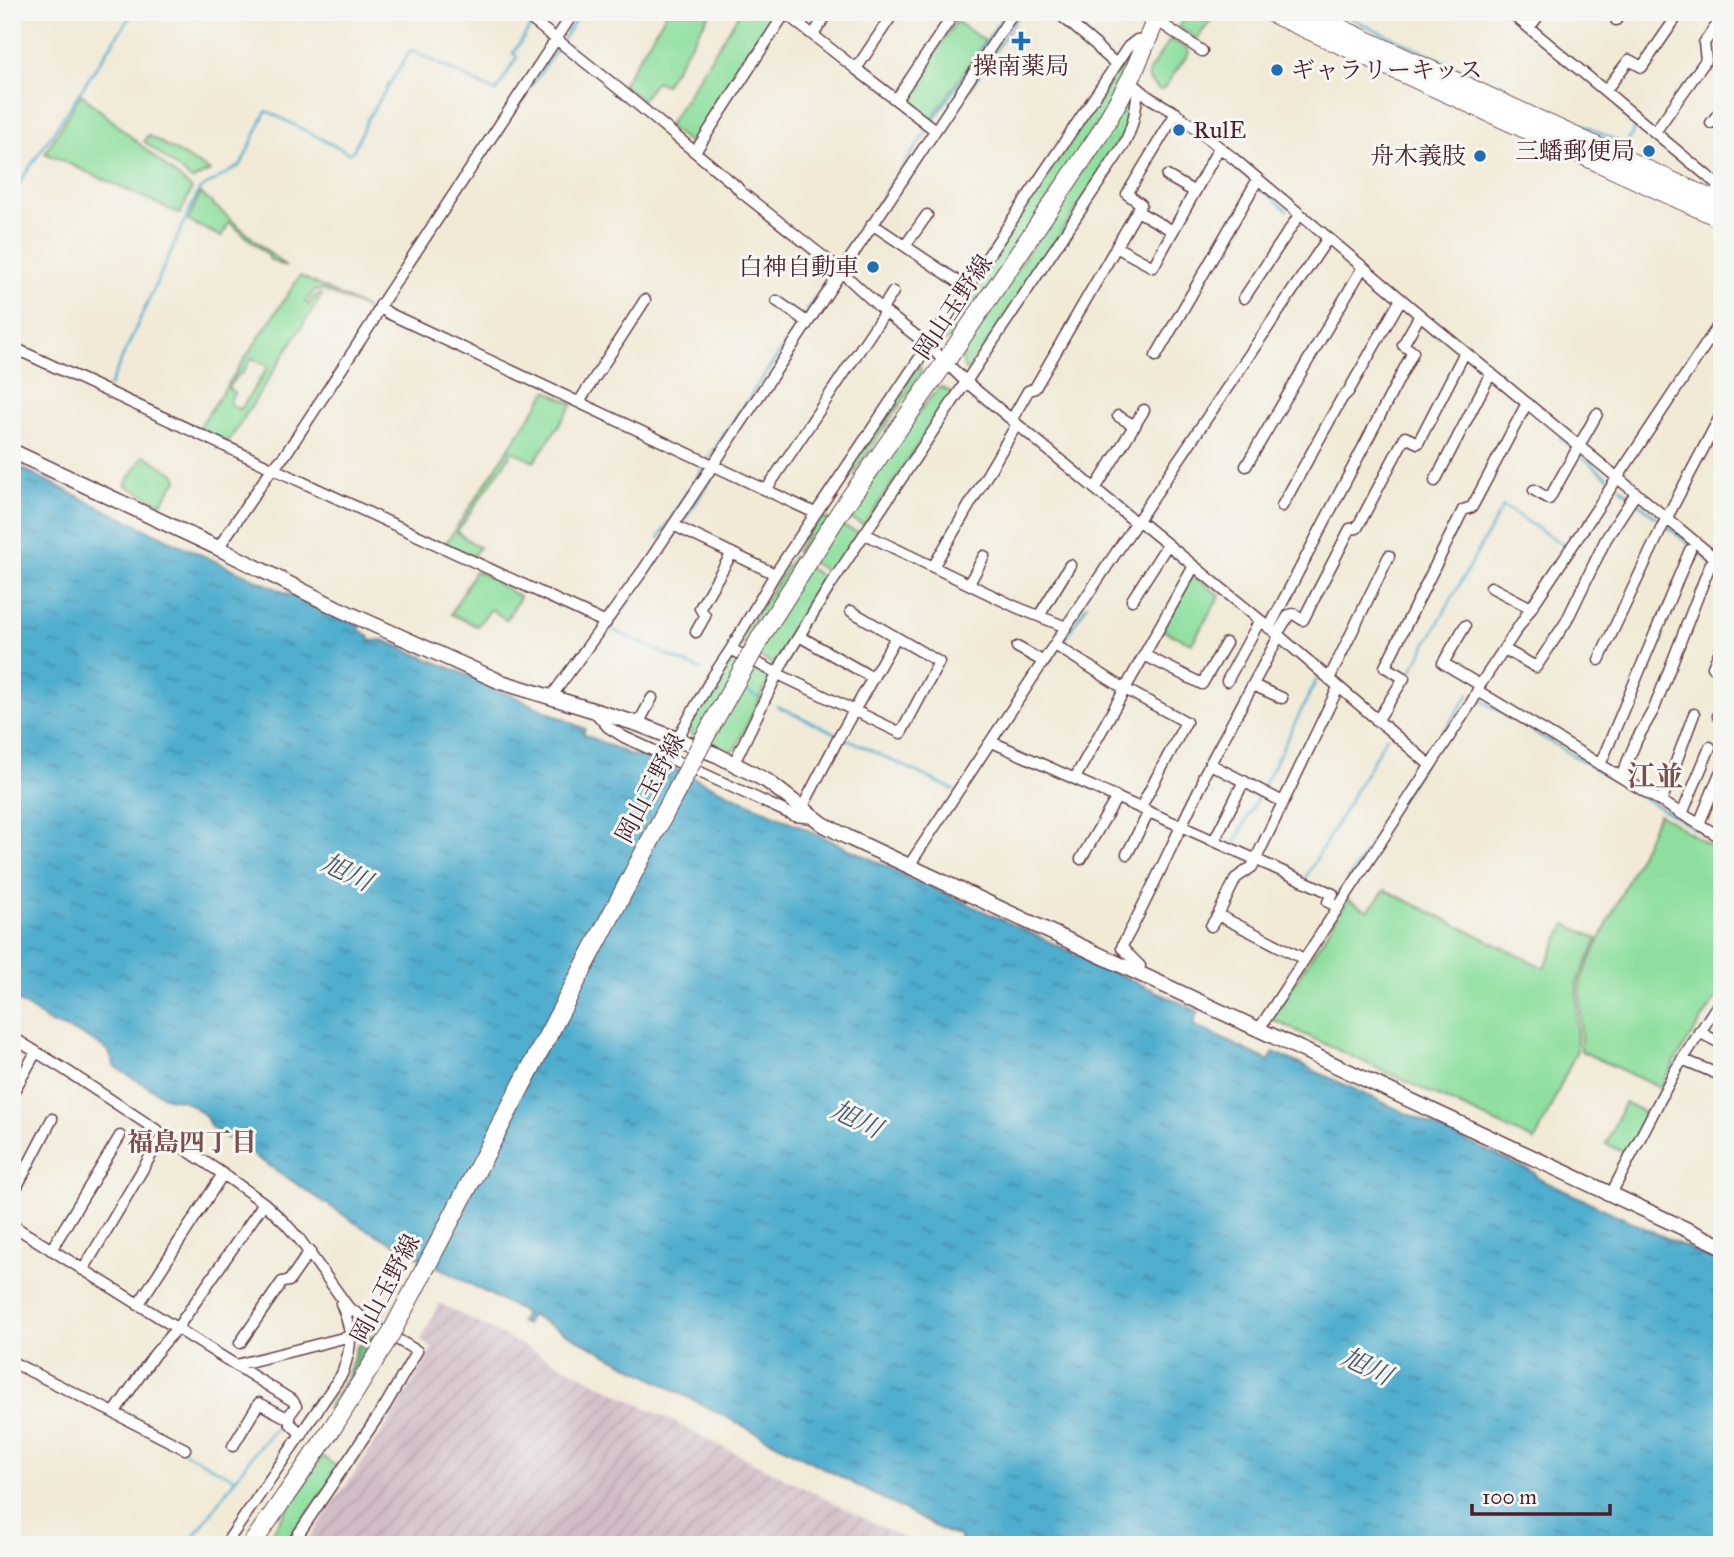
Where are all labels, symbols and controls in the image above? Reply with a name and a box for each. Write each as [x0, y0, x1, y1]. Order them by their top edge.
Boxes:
marker: 操南薬局 [1013, 33, 1029, 49]
place label: 操南薬局 [973, 51, 1069, 81]
place label: ギャラリーキッス [1291, 55, 1483, 85]
marker: ギャラリーキッス [1269, 62, 1285, 78]
place label: RulE [1193, 115, 1246, 145]
marker: RulE [1171, 122, 1187, 138]
place label: 三蟠郵便局 [1515, 136, 1635, 166]
place label: 舟木義肢 [1370, 141, 1466, 171]
marker: 三蟠郵便局 [1641, 143, 1657, 159]
marker: 舟木義肢 [1472, 148, 1488, 164]
street label: 岡山玉野線 [907, 249, 999, 365]
place label: 白神自動車 [739, 252, 859, 282]
marker: 白神自動車 [865, 259, 881, 275]
street label: 岡山玉野線 [609, 728, 691, 848]
district label: 江並 [1627, 759, 1683, 794]
water label: 旭川 [317, 846, 380, 899]
water label: 旭川 [827, 1093, 890, 1146]
district label: 福島四丁目 [127, 1126, 257, 1158]
street label: 岡山玉野線 [344, 1229, 426, 1349]
water label: 旭川 [1337, 1340, 1400, 1393]
scale bar [1472, 1473, 1610, 1517]
text: 100 m [1482, 1484, 1537, 1510]

